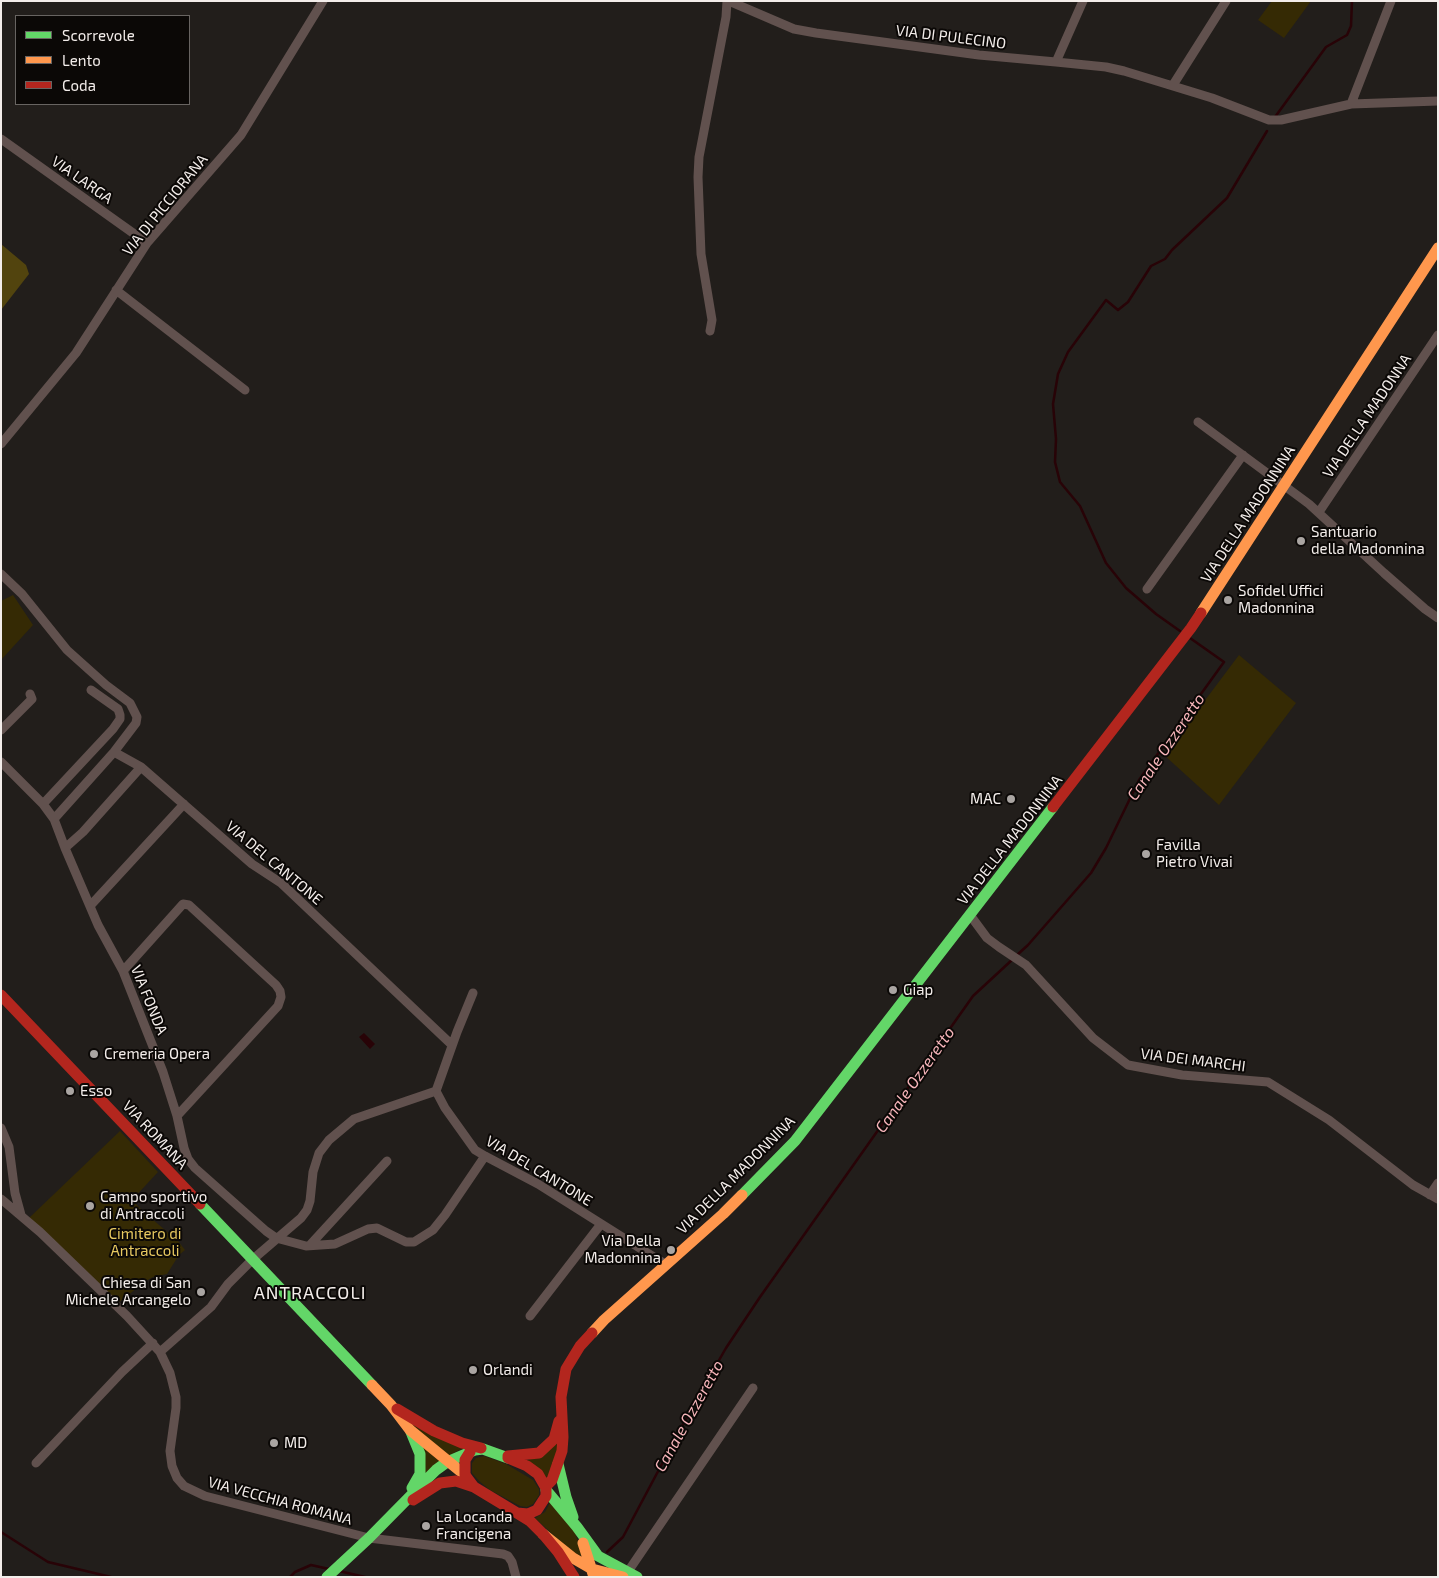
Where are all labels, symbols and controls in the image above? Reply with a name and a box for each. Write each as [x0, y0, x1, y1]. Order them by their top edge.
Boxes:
legend [15, 15, 190, 105]
street label: VIA DI PULECINO [895, 21, 1007, 53]
text: Scorrevole [62, 26, 135, 44]
text: Lento [62, 51, 101, 69]
text: Coda [62, 76, 96, 94]
street label: VIA DI PICCIORANA [119, 151, 211, 259]
street label: VIA LARGA [48, 152, 116, 208]
street label: VIA DELLA MADONNA [1319, 351, 1415, 481]
street label: VIA DELLA MADONNINA [1197, 442, 1299, 586]
place label: Santuario della Madonnina [1311, 523, 1425, 558]
marker: Santuario della Madonnina [1295, 535, 1307, 547]
place label: Sofidel Uffici Madonnina [1238, 582, 1323, 617]
marker: Sofidel Uffici Madonnina [1222, 594, 1234, 606]
water label: Canale Ozzeretto [1123, 690, 1209, 804]
street label: VIA DELLA MADONNINA [954, 772, 1066, 908]
place label: MAC [970, 790, 1001, 808]
marker: MAC [1005, 793, 1017, 805]
street label: VIA DEL CANTONE [222, 817, 326, 909]
place label: Favilla Pietro Vivai [1156, 836, 1233, 871]
marker: Favilla Pietro Vivai [1140, 848, 1152, 860]
street label: VIA FONDA [127, 963, 171, 1037]
place label: Giap [903, 981, 933, 999]
marker: Giap [887, 984, 899, 996]
water label: Canale Ozzeretto [871, 1023, 959, 1137]
place label: Cremeria Opera [104, 1045, 210, 1063]
street label: VIA DEI MARCHI [1139, 1045, 1247, 1075]
marker: Cremeria Opera [88, 1048, 100, 1060]
place label: Esso [80, 1082, 112, 1100]
marker: Esso [64, 1085, 76, 1097]
street label: VIA ROMANA [119, 1097, 191, 1173]
street label: VIA DELLA MADONNINA [673, 1112, 799, 1238]
street label: VIA DEL CANTONE [482, 1132, 596, 1210]
place label: Campo sportivo di Antraccoli [100, 1188, 207, 1223]
marker: Campo sportivo di Antraccoli [84, 1200, 96, 1212]
park label: Cimitero di Antraccoli [109, 1225, 181, 1260]
place label: Via Della Madonnina [584, 1232, 661, 1267]
marker: Via Della Madonnina [665, 1244, 677, 1256]
place label: Chiesa di San Michele Arcangelo [65, 1274, 191, 1309]
district label: ANTRACCOLI [252, 1282, 368, 1304]
marker: Chiesa di San Michele Arcangelo [195, 1286, 207, 1298]
water label: Canale Ozzeretto [650, 1357, 728, 1475]
place label: Orlandi [483, 1361, 533, 1379]
marker: Orlandi [467, 1364, 479, 1376]
place label: MD [284, 1434, 307, 1452]
marker: MD [268, 1437, 280, 1449]
street label: VIA VECCHIA ROMANA [206, 1473, 354, 1529]
place label: La Locanda Francigena [436, 1508, 513, 1543]
marker: La Locanda Francigena [420, 1520, 432, 1532]

